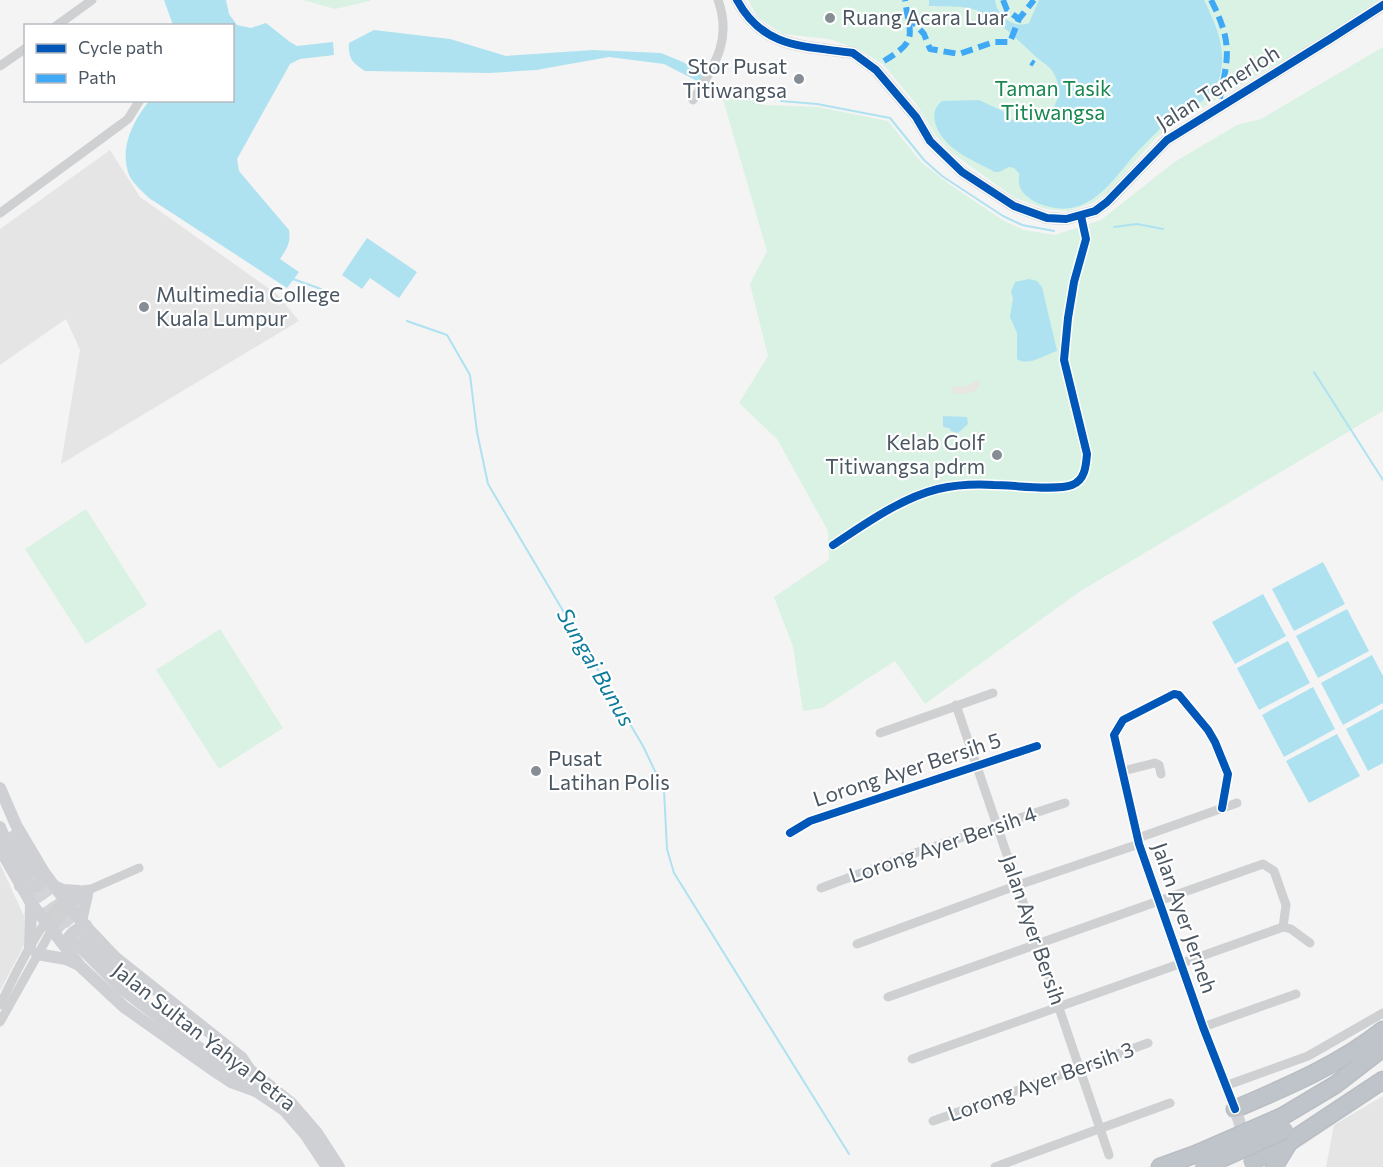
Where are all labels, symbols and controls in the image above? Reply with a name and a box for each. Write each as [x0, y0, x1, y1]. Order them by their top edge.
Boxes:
place label: Ruang Acara Luar [842, 4, 1008, 29]
marker: Ruang Acara Luar [823, 11, 837, 25]
legend [24, 24, 234, 102]
text: Cycle path [78, 36, 163, 58]
street label: Jalan Temerloh [1151, 39, 1283, 134]
place label: Stor Pusat Titiwangsa [683, 53, 787, 102]
text: Path [78, 66, 116, 88]
marker: Stor Pusat Titiwangsa [792, 72, 806, 86]
park label: Taman Tasik Titiwangsa [995, 75, 1111, 124]
place label: Multimedia College Kuala Lumpur [156, 281, 340, 330]
marker: Multimedia College Kuala Lumpur [137, 300, 151, 314]
place label: Kelab Golf Titiwangsa pdrm [825, 429, 986, 478]
marker: Kelab Golf Titiwangsa pdrm [990, 448, 1004, 462]
water label: Sungai Bunus [552, 603, 641, 731]
street label: Lorong Ayer Bersih 5 [809, 726, 1004, 811]
place label: Pusat Latihan Polis [548, 745, 670, 794]
marker: Pusat Latihan Polis [529, 764, 543, 778]
street label: Lorong Ayer Bersih 4 [846, 800, 1040, 887]
street label: Jalan Ayer Jerneh [1148, 839, 1223, 996]
street label: Jalan Ayer Bersih [997, 851, 1072, 1008]
street label: Jalan Sultan Yahya Petra [108, 956, 302, 1115]
street label: Lorong Ayer Bersih 3 [944, 1035, 1137, 1126]

